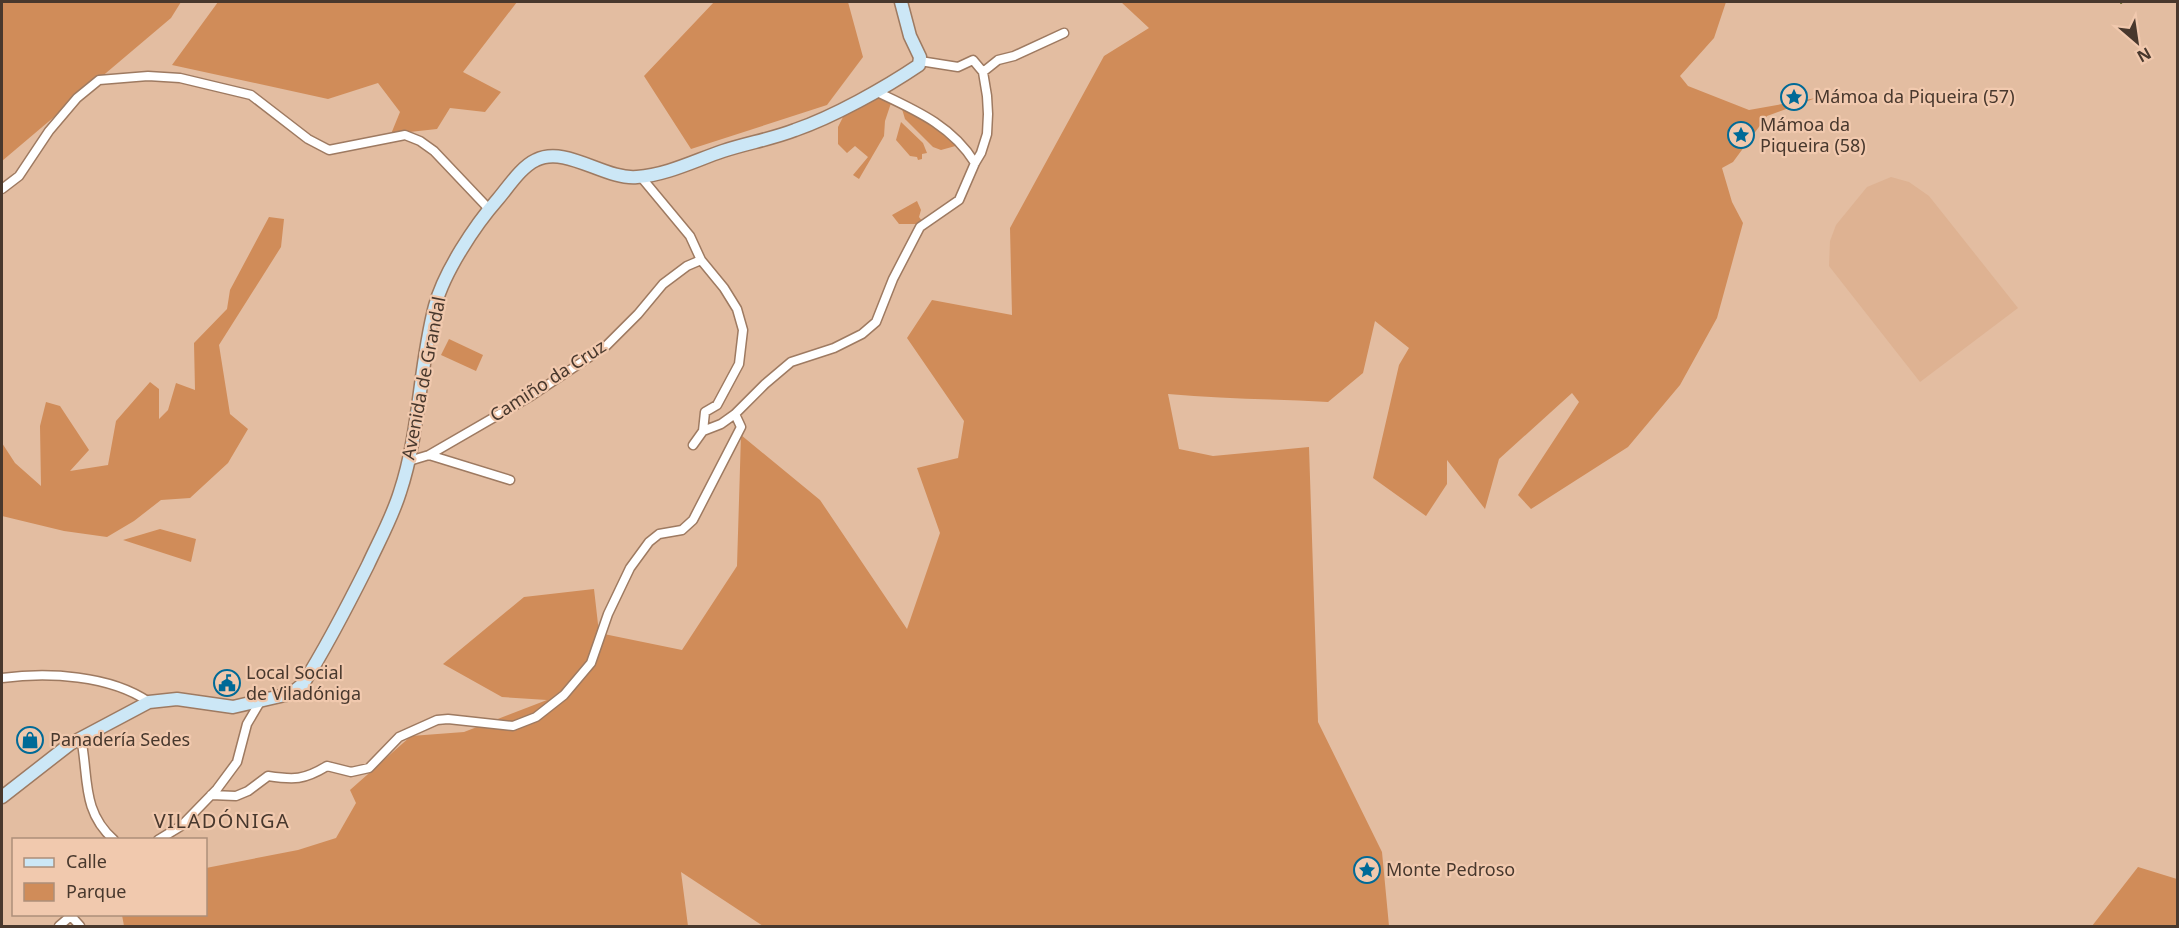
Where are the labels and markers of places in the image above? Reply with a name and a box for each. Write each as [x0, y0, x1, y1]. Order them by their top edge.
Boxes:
place icon: Mámoa da Piqueira (57) [1779, 82, 1809, 112]
place label: Mámoa da Piqueira (57) [1814, 84, 2015, 108]
place label: Mámoa da Piqueira (58) [1760, 112, 1866, 157]
place icon: Mámoa da Piqueira (58) [1726, 120, 1756, 150]
place label: Local Social de Viladóniga [246, 660, 361, 705]
public building icon: Local Social de Viladóniga [212, 668, 242, 698]
shop icon: Panadería Sedes [15, 725, 45, 755]
place label: Panadería Sedes [50, 727, 190, 751]
place icon: Monte Pedroso [1352, 855, 1382, 885]
place label: Monte Pedroso [1386, 857, 1515, 881]

